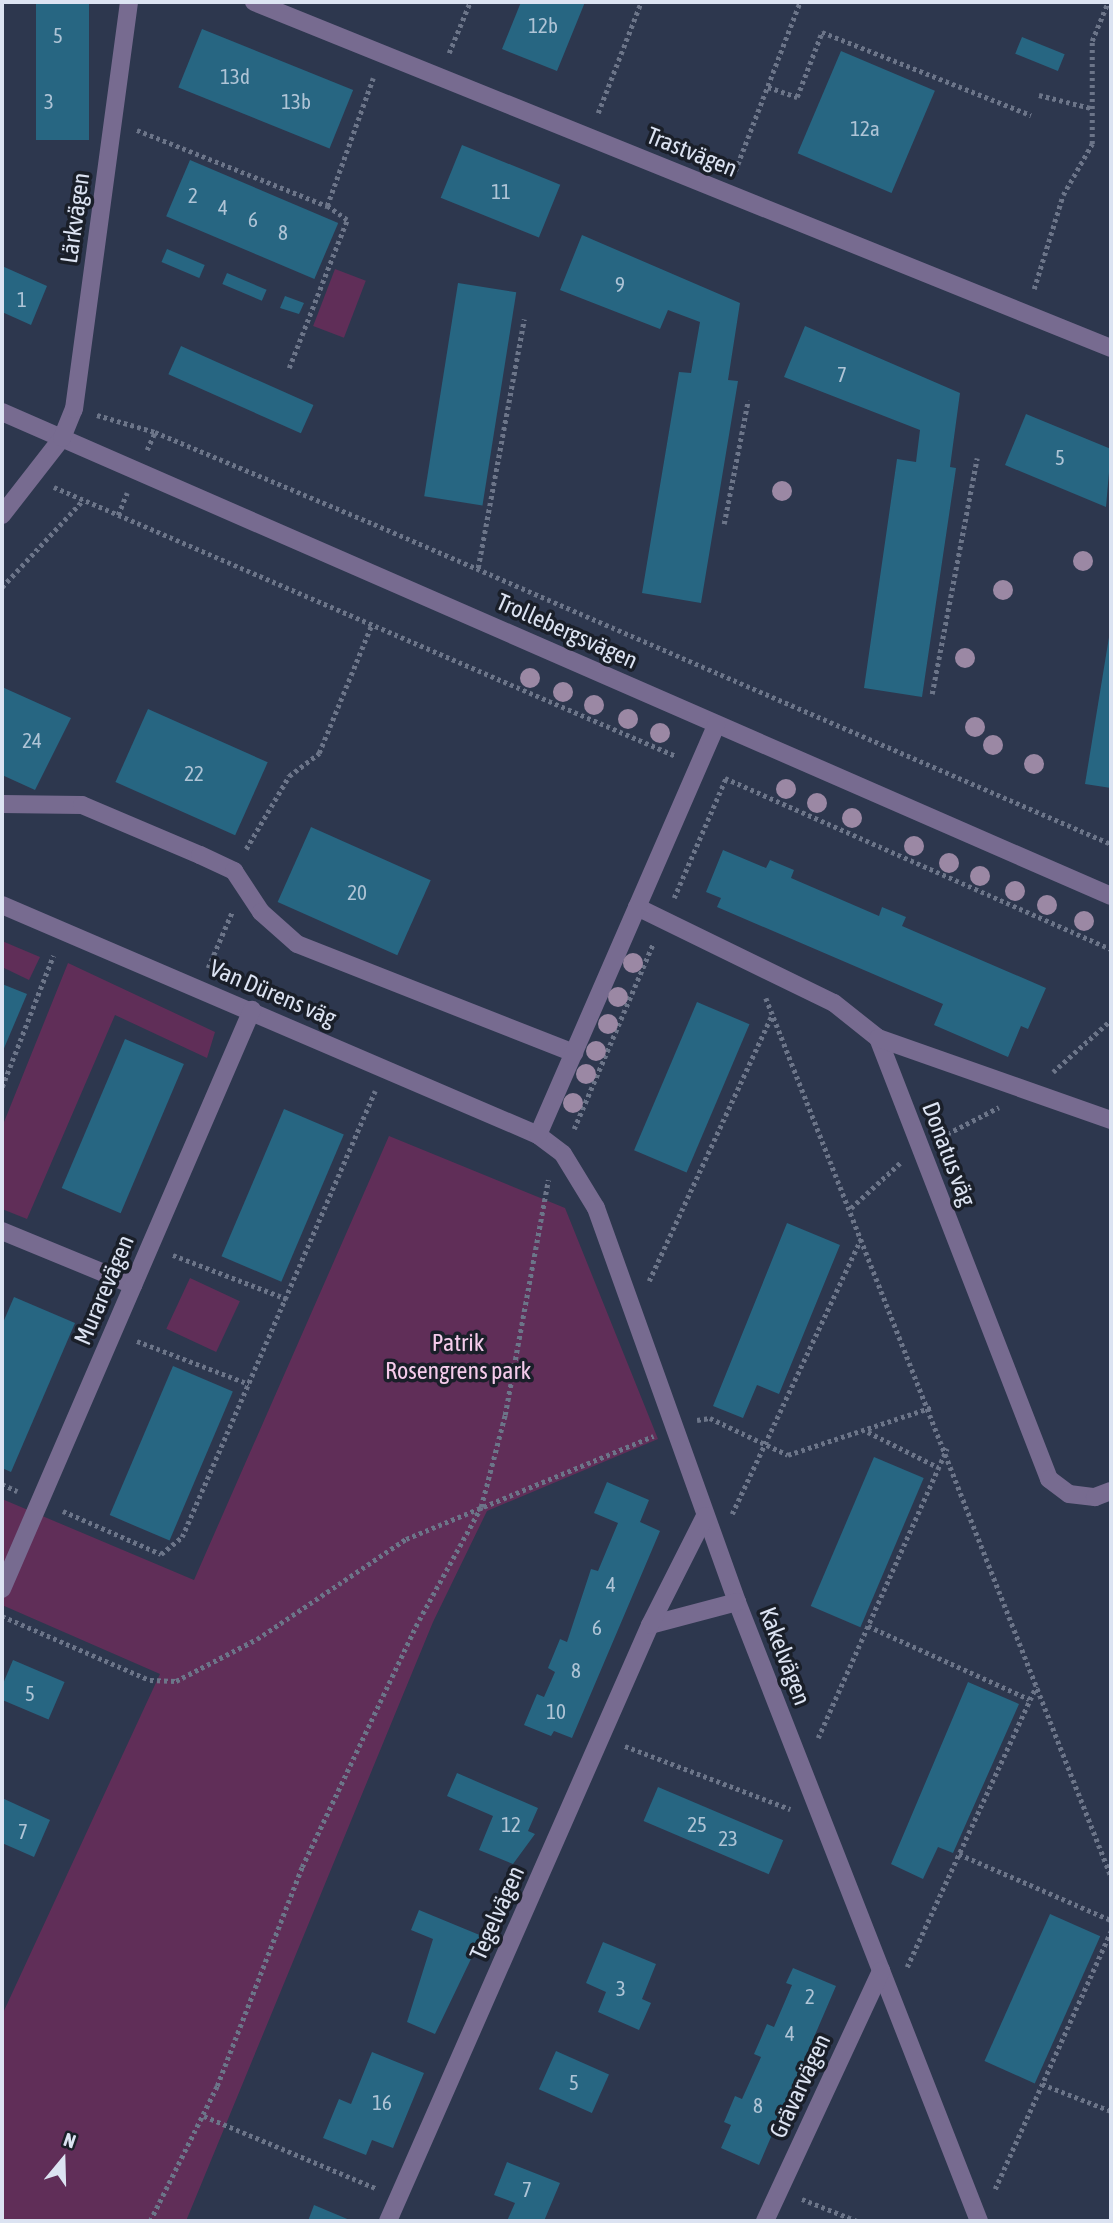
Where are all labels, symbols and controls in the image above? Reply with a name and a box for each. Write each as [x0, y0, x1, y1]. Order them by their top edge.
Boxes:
house number: 12b [528, 12, 558, 38]
house number: 5 [53, 22, 63, 48]
house number: 13d [220, 63, 250, 89]
house number: 3 [44, 88, 54, 114]
house number: 13b [281, 88, 311, 114]
house number: 12a [850, 115, 880, 141]
street label: Trastvägen [642, 121, 742, 183]
street label: Lärkvägen [54, 171, 96, 265]
house number: 11 [491, 178, 511, 204]
house number: 2 [188, 182, 198, 208]
house number: 4 [218, 194, 228, 220]
house number: 6 [248, 206, 258, 232]
house number: 8 [278, 219, 288, 245]
house number: 9 [615, 271, 625, 297]
house number: 1 [17, 286, 27, 312]
house number: 7 [837, 361, 847, 387]
house number: 5 [1055, 444, 1065, 470]
street label: Trollebergsvägen [492, 587, 642, 675]
house number: 24 [22, 727, 42, 753]
house number: 22 [184, 760, 204, 786]
house number: 20 [347, 879, 367, 905]
street label: Van Dürens väg [205, 953, 341, 1033]
street label: Donatus väg [916, 1098, 982, 1210]
street label: Murarevägen [68, 1231, 140, 1349]
park label: Patrik Rosengrens park [385, 1329, 531, 1385]
house number: 4 [606, 1571, 616, 1597]
street label: Kakelvägen [753, 1603, 817, 1709]
house number: 6 [592, 1614, 602, 1640]
house number: 8 [571, 1657, 581, 1683]
house number: 5 [25, 1680, 35, 1706]
house number: 10 [546, 1698, 566, 1724]
house number: 12 [501, 1811, 521, 1837]
house number: 25 [687, 1811, 707, 1837]
house number: 7 [18, 1818, 28, 1844]
house number: 23 [718, 1825, 738, 1851]
street label: Tegelvägen [464, 1861, 530, 1965]
house number: 3 [616, 1975, 626, 2001]
house number: 2 [805, 1983, 815, 2009]
house number: 4 [785, 2020, 795, 2046]
street label: Grävarvägen [763, 2029, 837, 2143]
house number: 5 [569, 2069, 579, 2095]
house number: 16 [372, 2089, 392, 2115]
house number: 8 [753, 2092, 763, 2118]
north arrow [28, 2125, 98, 2195]
text: N [61, 2128, 79, 2152]
house number: 7 [522, 2176, 532, 2202]

